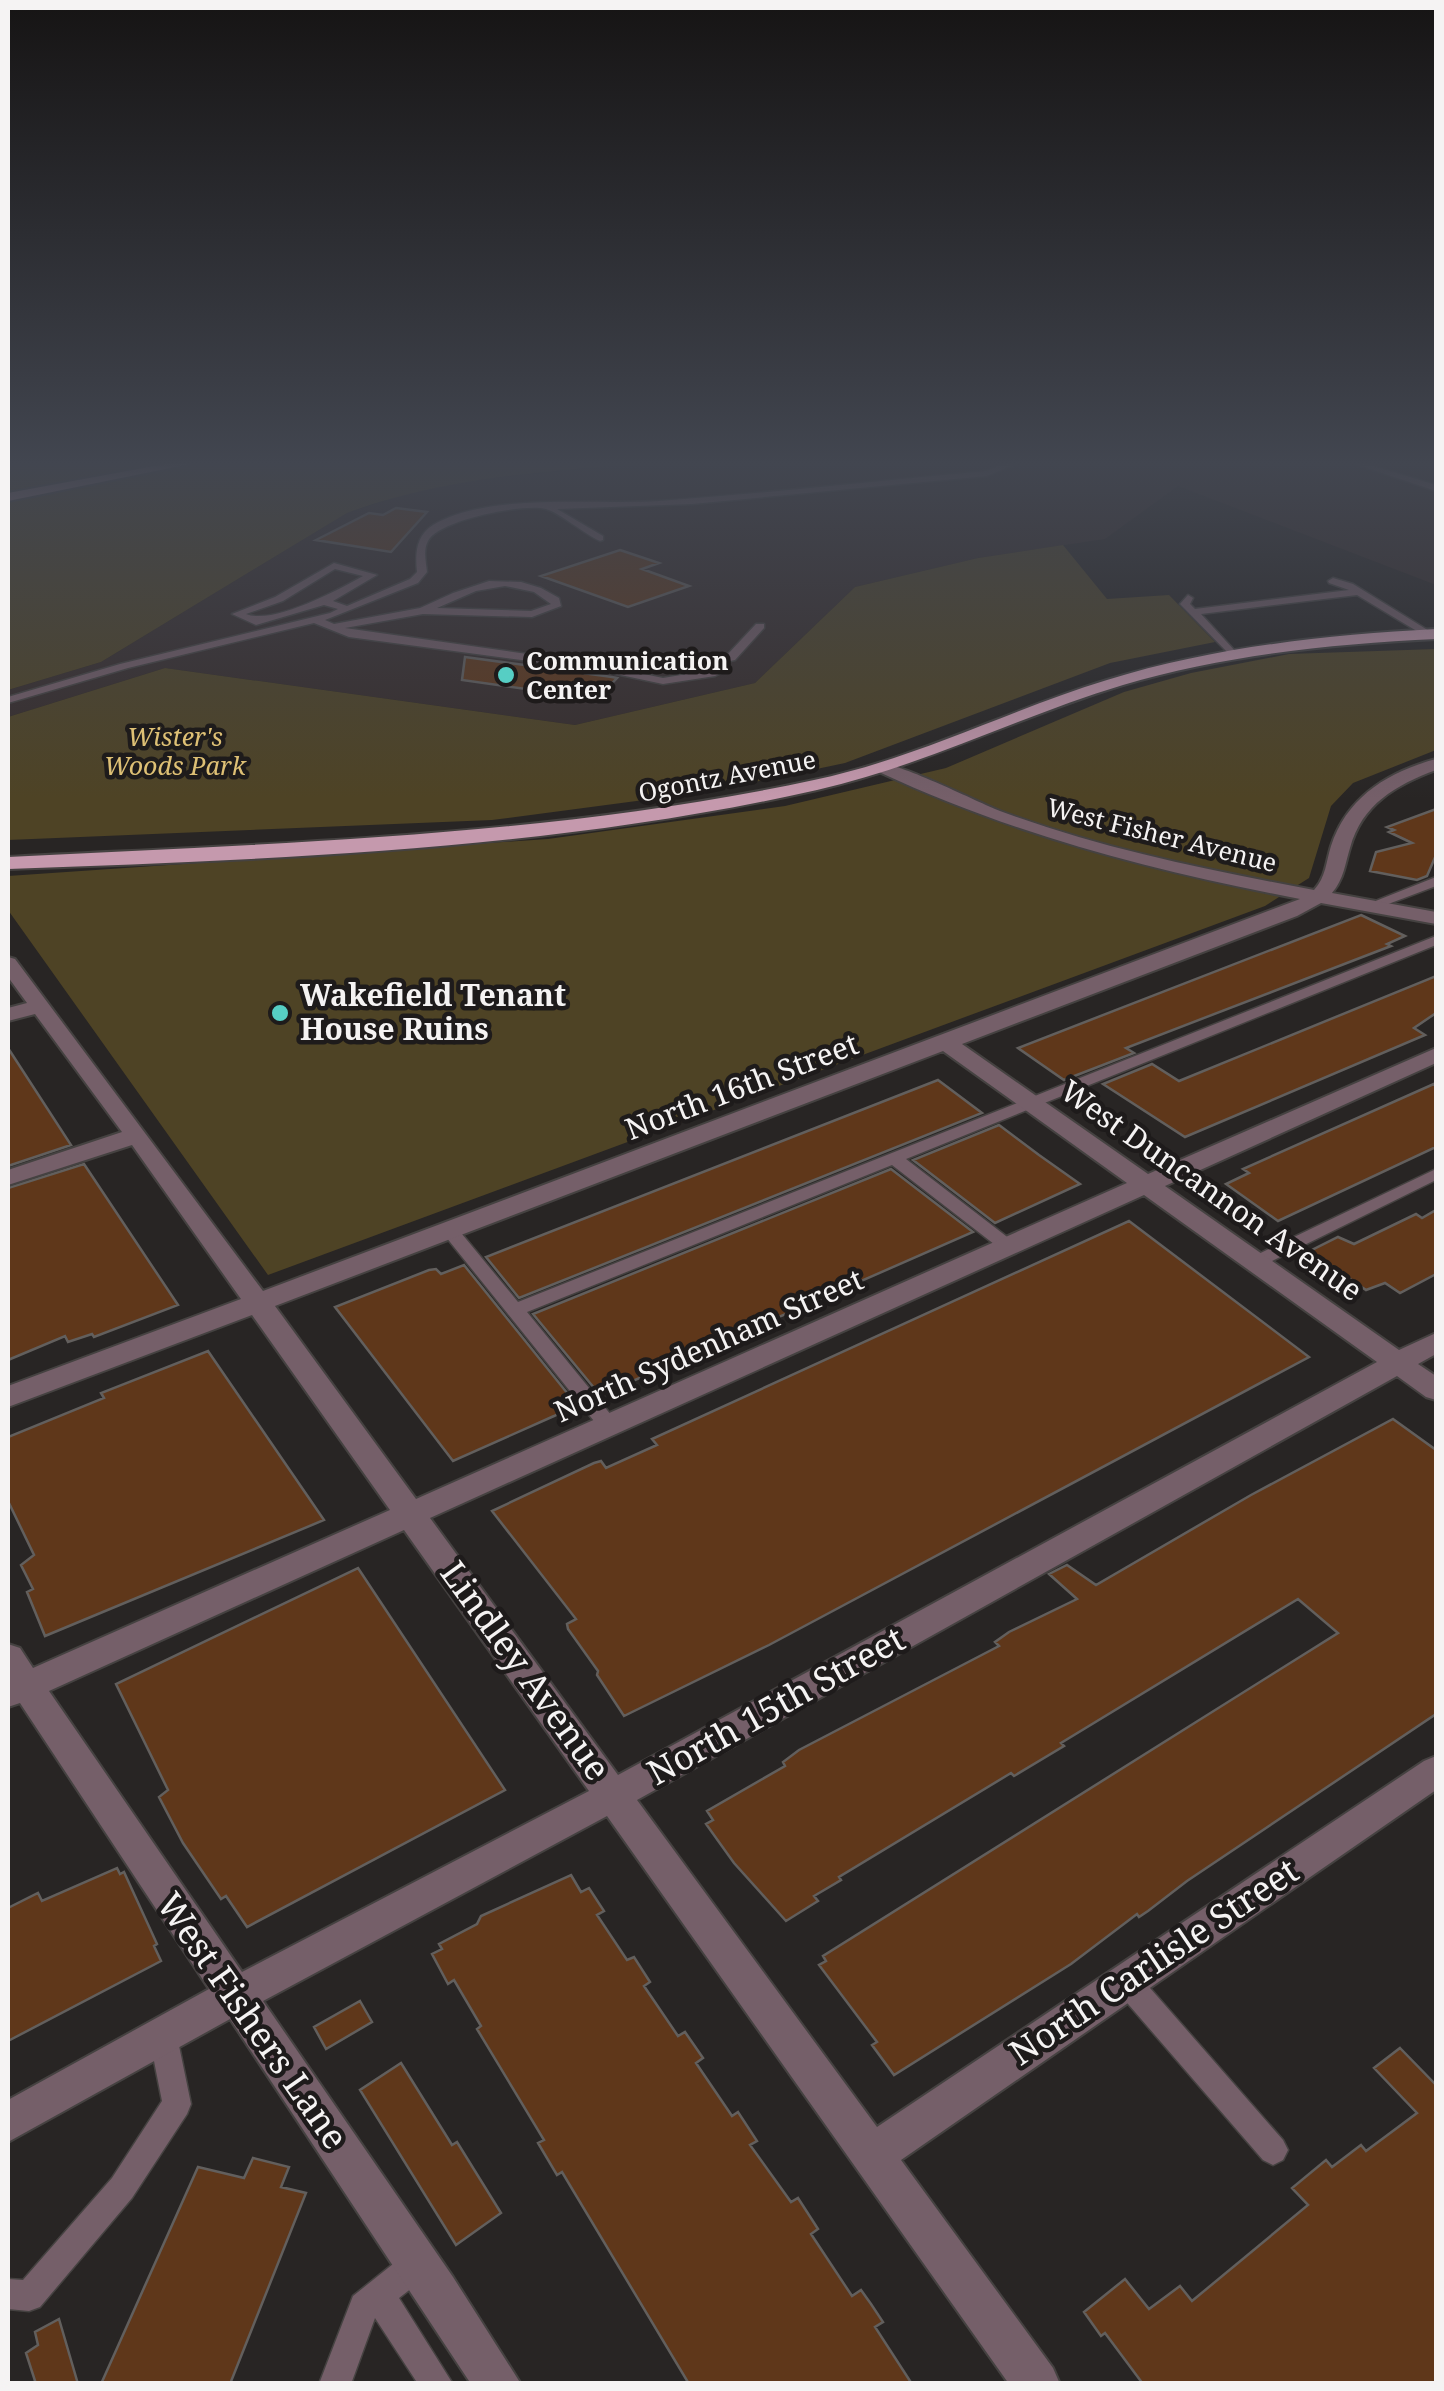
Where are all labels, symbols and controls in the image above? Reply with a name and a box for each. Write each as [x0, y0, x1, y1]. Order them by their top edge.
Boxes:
place label: Communication Center [526, 643, 729, 706]
marker: Communication Center [495, 664, 517, 686]
park label: Wister's Woods Park [104, 719, 247, 782]
street label: Ogontz Avenue [635, 741, 818, 809]
street label: West Fisher Avenue [1044, 789, 1281, 879]
place label: Wakefield Tenant House Ruins [300, 974, 566, 1049]
marker: Wakefield Tenant House Ruins [269, 1002, 291, 1024]
street label: North 16th Street [619, 1022, 864, 1149]
street label: West Duncannon Avenue [1053, 1070, 1371, 1310]
street label: North Sydenham Street [547, 1258, 869, 1431]
street label: Lindley Avenue [431, 1551, 622, 1789]
street label: North 15th Street [638, 1614, 912, 1795]
street label: North Carlisle Street [1000, 1847, 1307, 2075]
street label: West Fishers Lane [147, 1882, 359, 2158]

